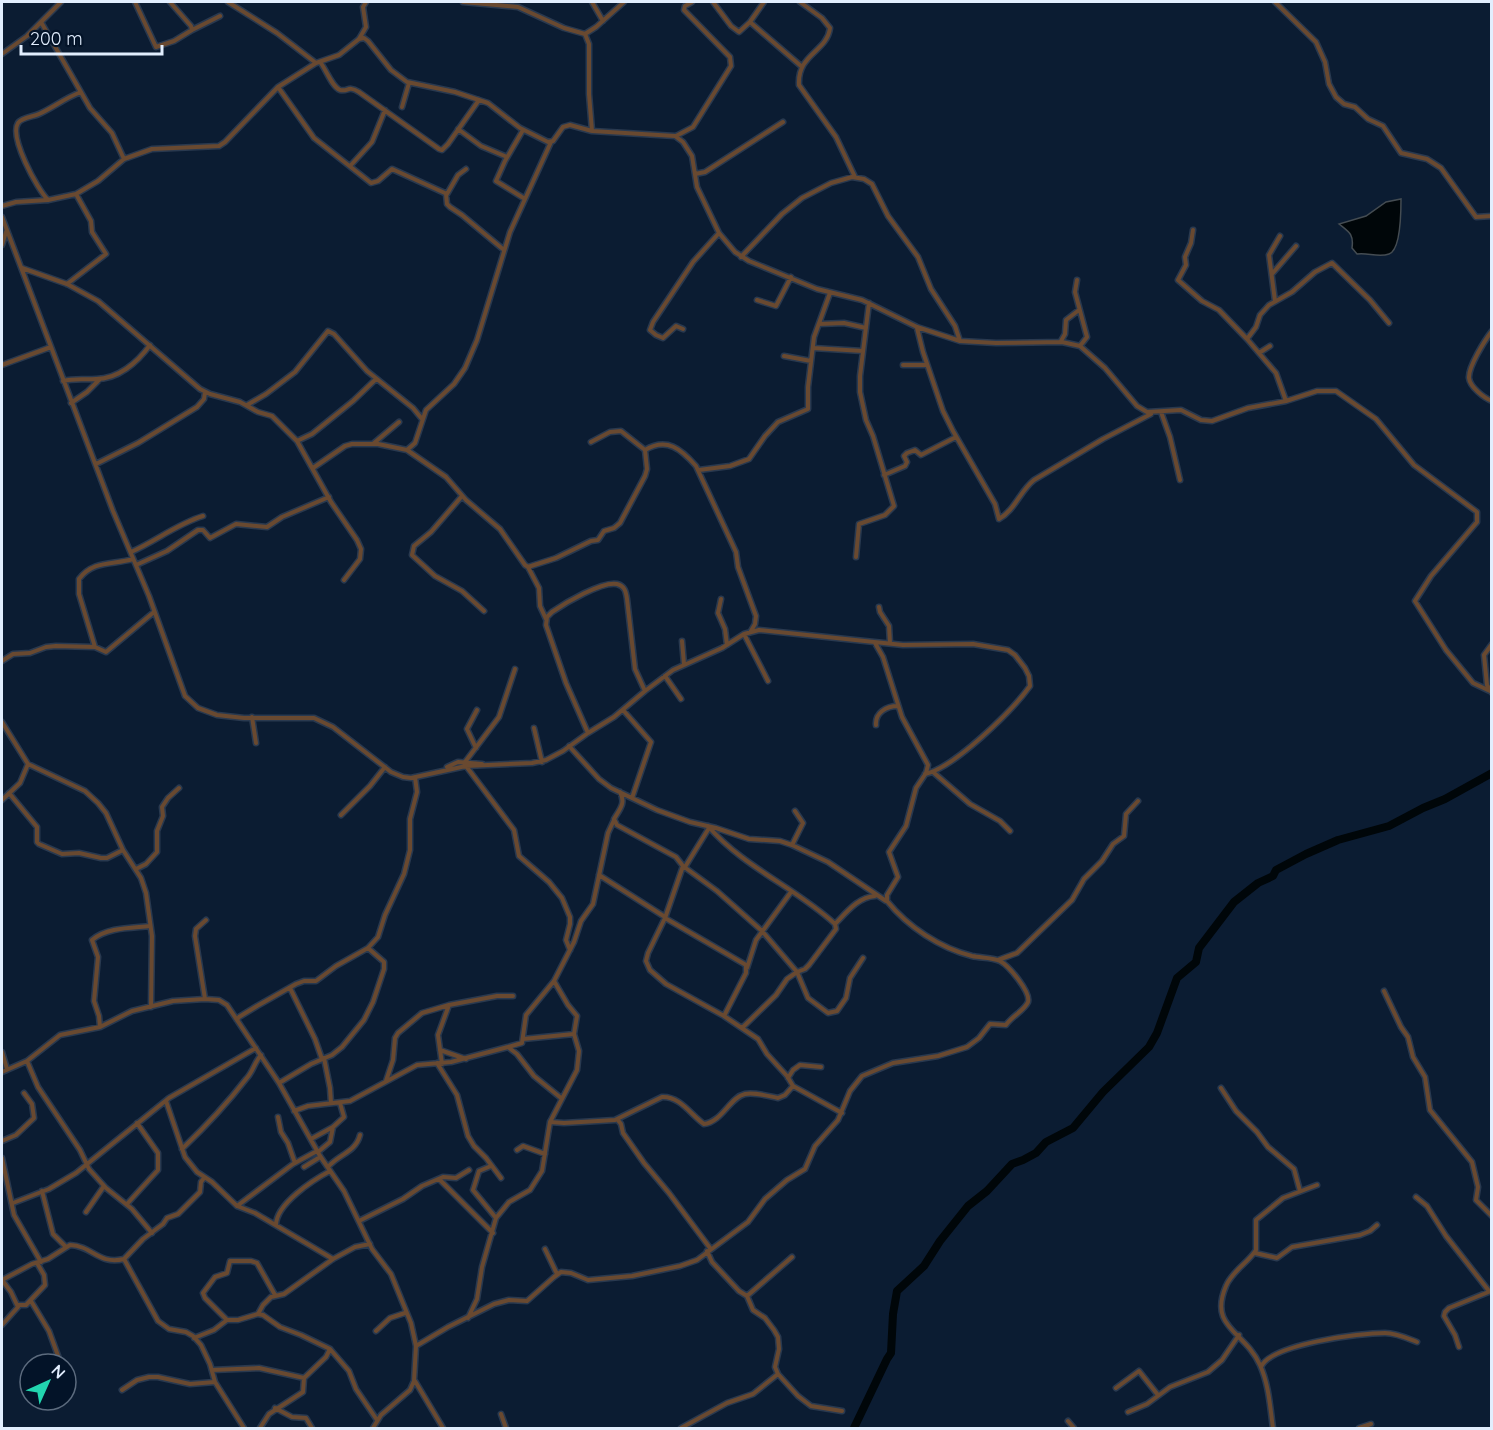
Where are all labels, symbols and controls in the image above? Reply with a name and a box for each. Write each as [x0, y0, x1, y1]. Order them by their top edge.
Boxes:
scale bar [21, 18, 162, 56]
text: 200 m [30, 27, 83, 50]
north arrow [18, 1352, 78, 1412]
text: N [47, 1360, 70, 1383]

